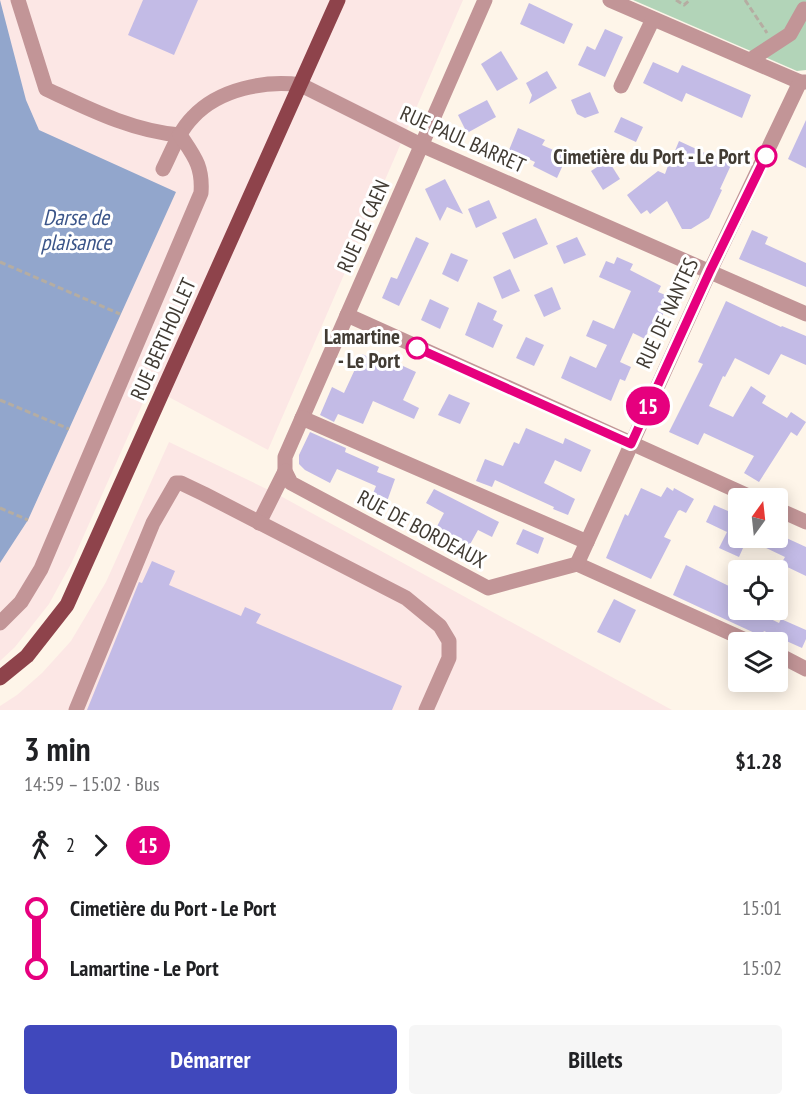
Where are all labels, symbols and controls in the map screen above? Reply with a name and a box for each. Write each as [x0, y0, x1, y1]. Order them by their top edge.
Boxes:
street label: RUE PAUL BARRET [396, 99, 530, 179]
place label: Cimetière du Port - Le Port [553, 143, 750, 170]
marker: Cimetière du Port - Le Port [755, 145, 777, 167]
street label: RUE DE CAEN [331, 176, 395, 276]
water label: Darse de plaisance [41, 203, 113, 256]
street label: RUE DE NANTES [630, 253, 704, 373]
street label: RUE BERTHOLLET [124, 273, 202, 404]
place label: Lamartine - Le Port [324, 323, 400, 374]
marker: Lamartine - Le Port [406, 337, 428, 359]
line badge: 15 [621, 386, 675, 426]
text: 15 [638, 393, 658, 420]
street label: RUE DE BORDEAUX [353, 484, 491, 574]
north arrow [728, 488, 788, 548]
map controls [728, 488, 788, 692]
button: locate [728, 560, 788, 620]
button: layers [728, 632, 788, 692]
text: 3 min [24, 727, 91, 770]
text: $1.28 [735, 747, 782, 775]
text: 14:59 – 15:02 · Bus [24, 771, 159, 797]
icon: walk [24, 829, 57, 862]
icon: forward [84, 829, 117, 862]
text: 2 [66, 832, 75, 858]
text: 15 [138, 832, 158, 859]
text: Cimetière du Port - Le Port [70, 894, 276, 922]
text: 15:01 [742, 895, 782, 921]
text: Lamartine - Le Port [70, 954, 219, 982]
text: 15:02 [742, 955, 782, 981]
button: Démarrer [24, 1025, 397, 1094]
button: Billets [409, 1025, 782, 1094]

